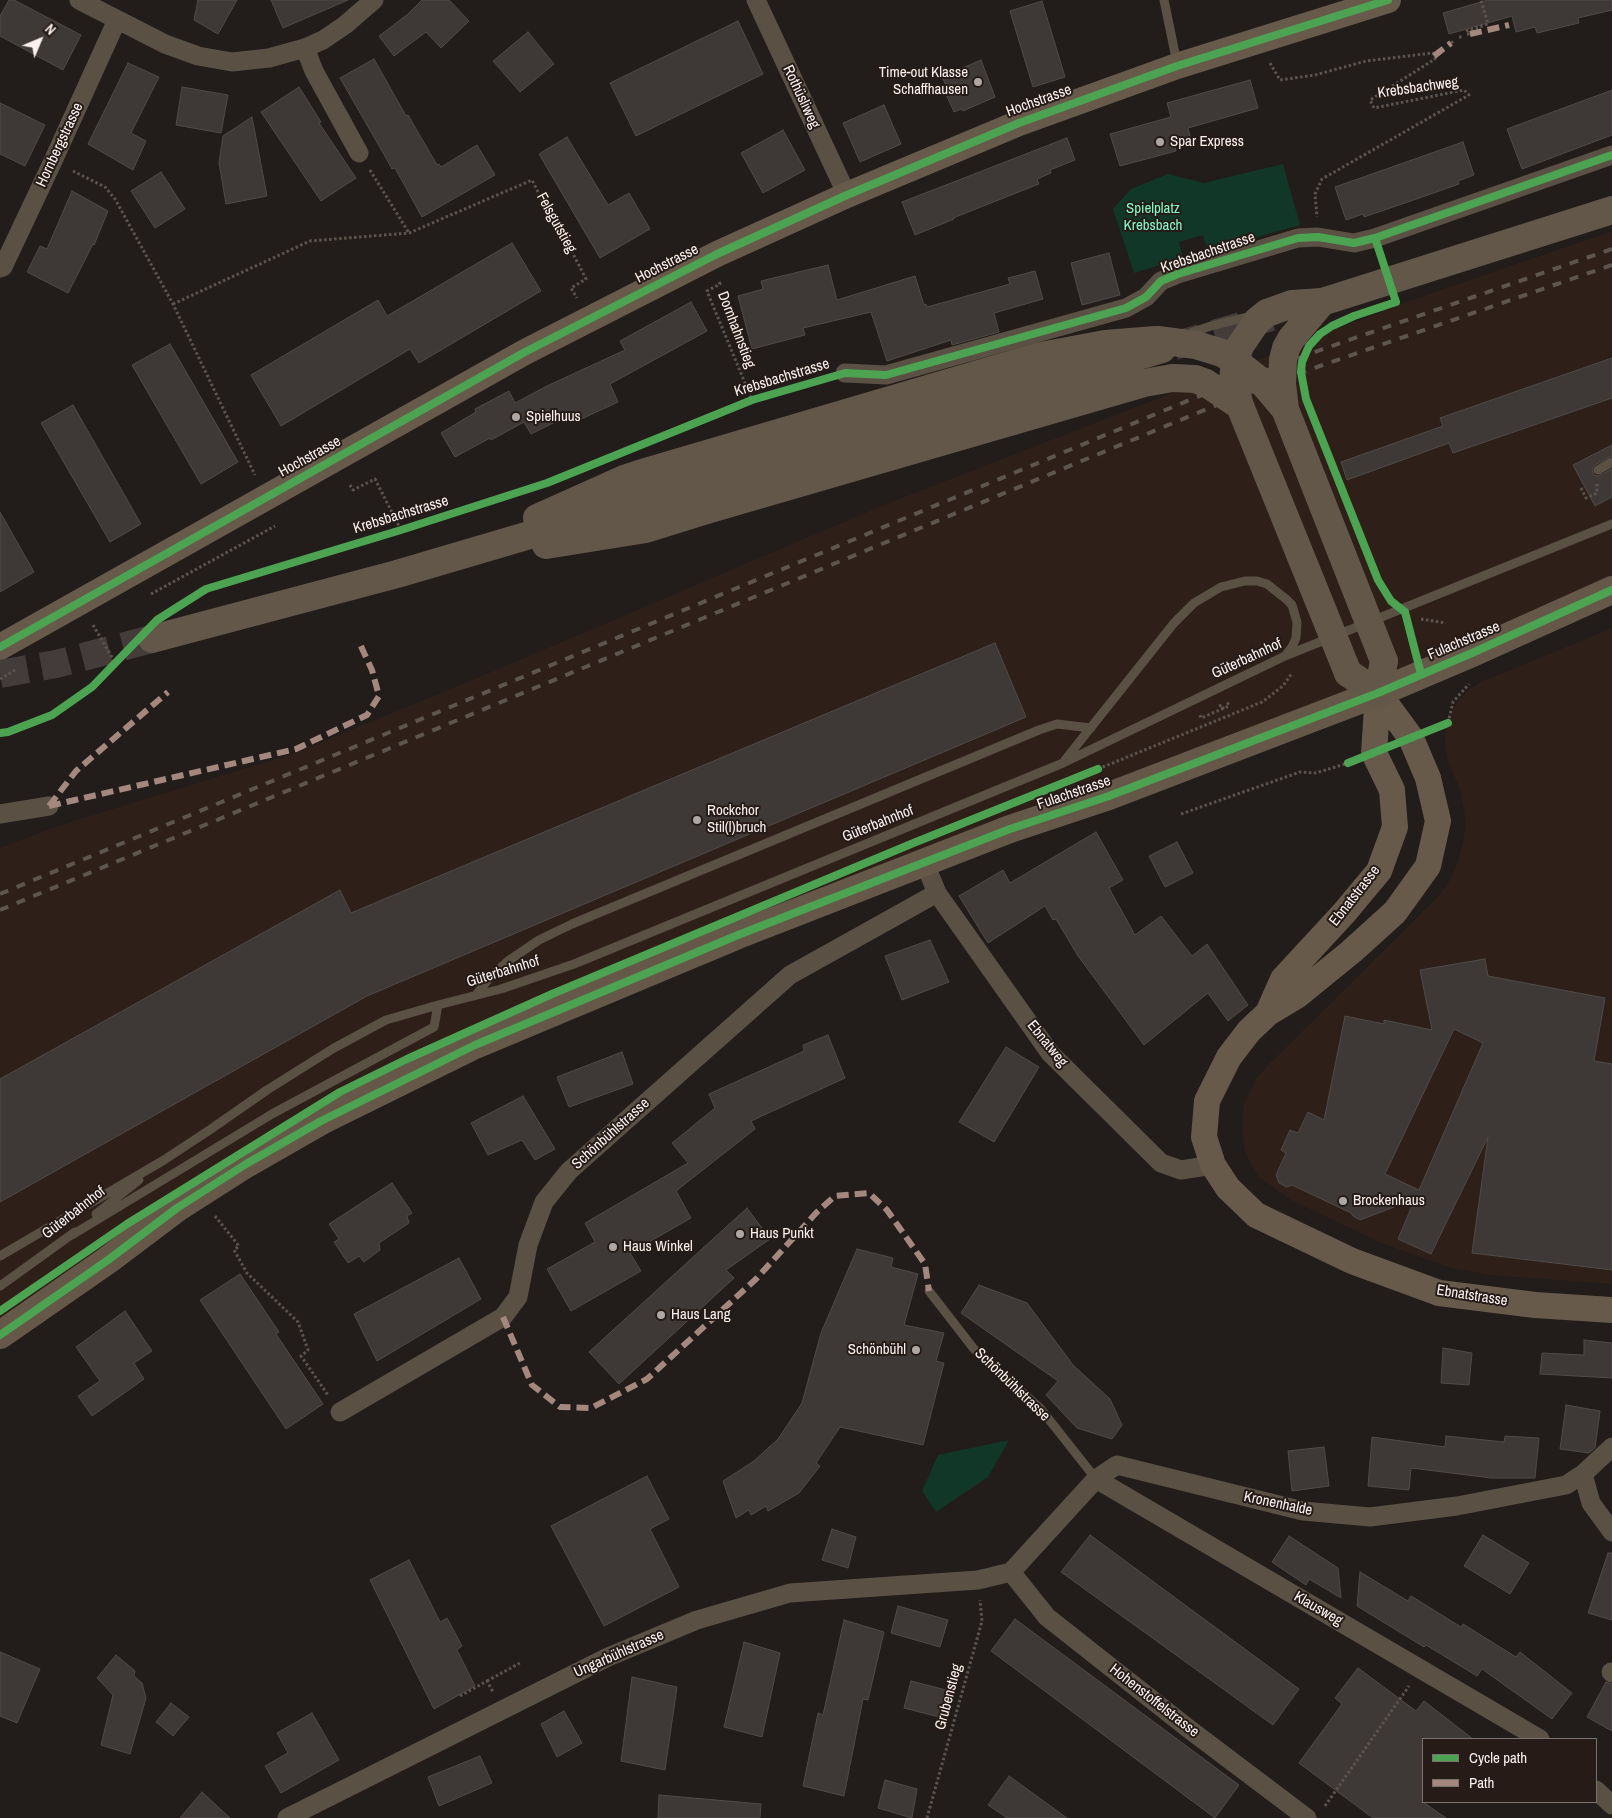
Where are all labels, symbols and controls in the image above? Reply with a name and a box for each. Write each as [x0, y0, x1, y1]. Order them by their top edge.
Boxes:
north arrow [15, 15, 65, 65]
text: N [41, 20, 60, 39]
street label: Rothüsliweg [779, 63, 823, 131]
place label: Time-out Klasse Schaffhausen [879, 64, 968, 99]
street label: Krebsbachweg [1376, 73, 1460, 103]
marker: Time-out Klasse Schaffhausen [972, 76, 984, 88]
street label: Hochstrasse [1004, 81, 1074, 121]
street label: Hornbergstrasse [33, 100, 87, 190]
place label: Spar Express [1170, 133, 1244, 151]
marker: Spar Express [1154, 136, 1166, 148]
street label: Felsgutstieg [532, 190, 580, 256]
park label: Spielplatz Krebsbach [1124, 200, 1182, 235]
street label: Krebsbachstrasse [1159, 228, 1257, 278]
street label: Hochstrasse [632, 240, 702, 288]
street label: Dornhahnstieg [713, 289, 759, 371]
street label: Krebsbachstrasse [732, 355, 832, 401]
place label: Spielhuus [526, 408, 581, 426]
marker: Spielhuus [510, 411, 522, 423]
street label: Hochstrasse [276, 433, 344, 481]
street label: Krebsbachstrasse [351, 492, 451, 538]
street label: Fulachstrasse [1425, 618, 1503, 664]
street label: Güterbahnhof [1209, 635, 1285, 683]
street label: Fulachstrasse [1035, 772, 1113, 814]
place label: Rockchor Stil(l)bruch [707, 802, 766, 837]
street label: Güterbahnhof [840, 802, 916, 846]
marker: Rockchor Stil(l)bruch [691, 814, 703, 826]
street label: Ebnatstrasse [1326, 862, 1384, 930]
street label: Güterbahnhof [464, 952, 542, 992]
street label: Ebnatweg [1023, 1017, 1071, 1071]
street label: Schönbühlstrasse [569, 1095, 653, 1173]
street label: Güterbahnhof [39, 1183, 109, 1243]
place label: Brockenhaus [1353, 1192, 1425, 1210]
marker: Brockenhaus [1337, 1195, 1349, 1207]
place label: Haus Punkt [750, 1225, 814, 1243]
marker: Haus Punkt [734, 1228, 746, 1240]
place label: Haus Winkel [623, 1238, 693, 1256]
marker: Haus Winkel [607, 1241, 619, 1253]
street label: Ebnatstrasse [1435, 1281, 1509, 1311]
place label: Haus Lang [671, 1306, 730, 1324]
marker: Haus Lang [655, 1309, 667, 1321]
place label: Schönbühl [848, 1341, 906, 1359]
marker: Schönbühl [910, 1344, 922, 1356]
street label: Schönbühlstrasse [971, 1345, 1053, 1425]
street label: Kronenhalde [1242, 1488, 1314, 1520]
street label: Klausweg [1290, 1588, 1346, 1630]
street label: Ungarbühlstrasse [571, 1626, 667, 1682]
street label: Hohenstoffelstrasse [1106, 1661, 1202, 1741]
street label: Grubenstieg [932, 1662, 966, 1732]
legend [1422, 1738, 1597, 1803]
text: Cycle path [1469, 1747, 1527, 1768]
text: Path [1469, 1772, 1494, 1793]

